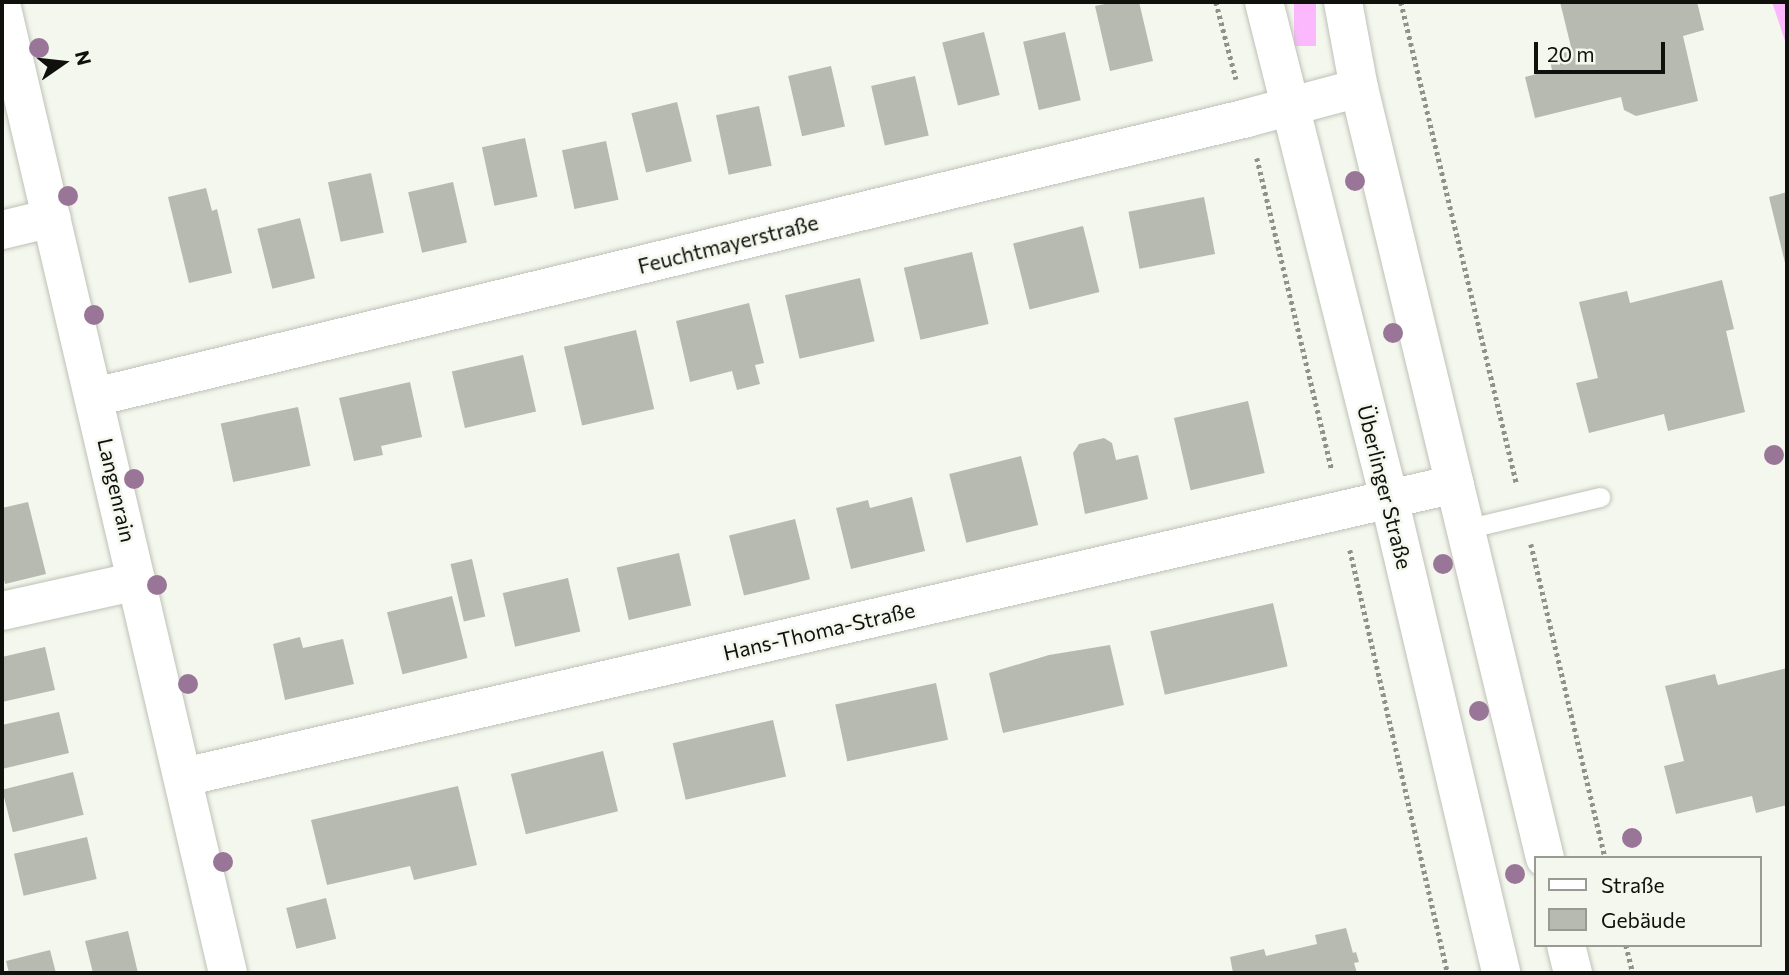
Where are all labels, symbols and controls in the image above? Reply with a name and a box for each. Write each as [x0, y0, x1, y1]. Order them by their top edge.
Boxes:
north arrow [28, 28, 98, 98]
scale bar [1537, 28, 1668, 72]
text: 20 m [1547, 41, 1595, 66]
text: N [71, 48, 97, 67]
street label: Feuchtmayerstraße [635, 209, 821, 279]
street label: Überlinger Straße [1352, 402, 1418, 572]
street label: Langenrain [93, 436, 141, 544]
street label: Hans-Thoma-Straße [721, 597, 917, 665]
legend [1534, 856, 1761, 947]
text: Straße [1601, 872, 1665, 897]
text: Gebäude [1601, 907, 1686, 932]

